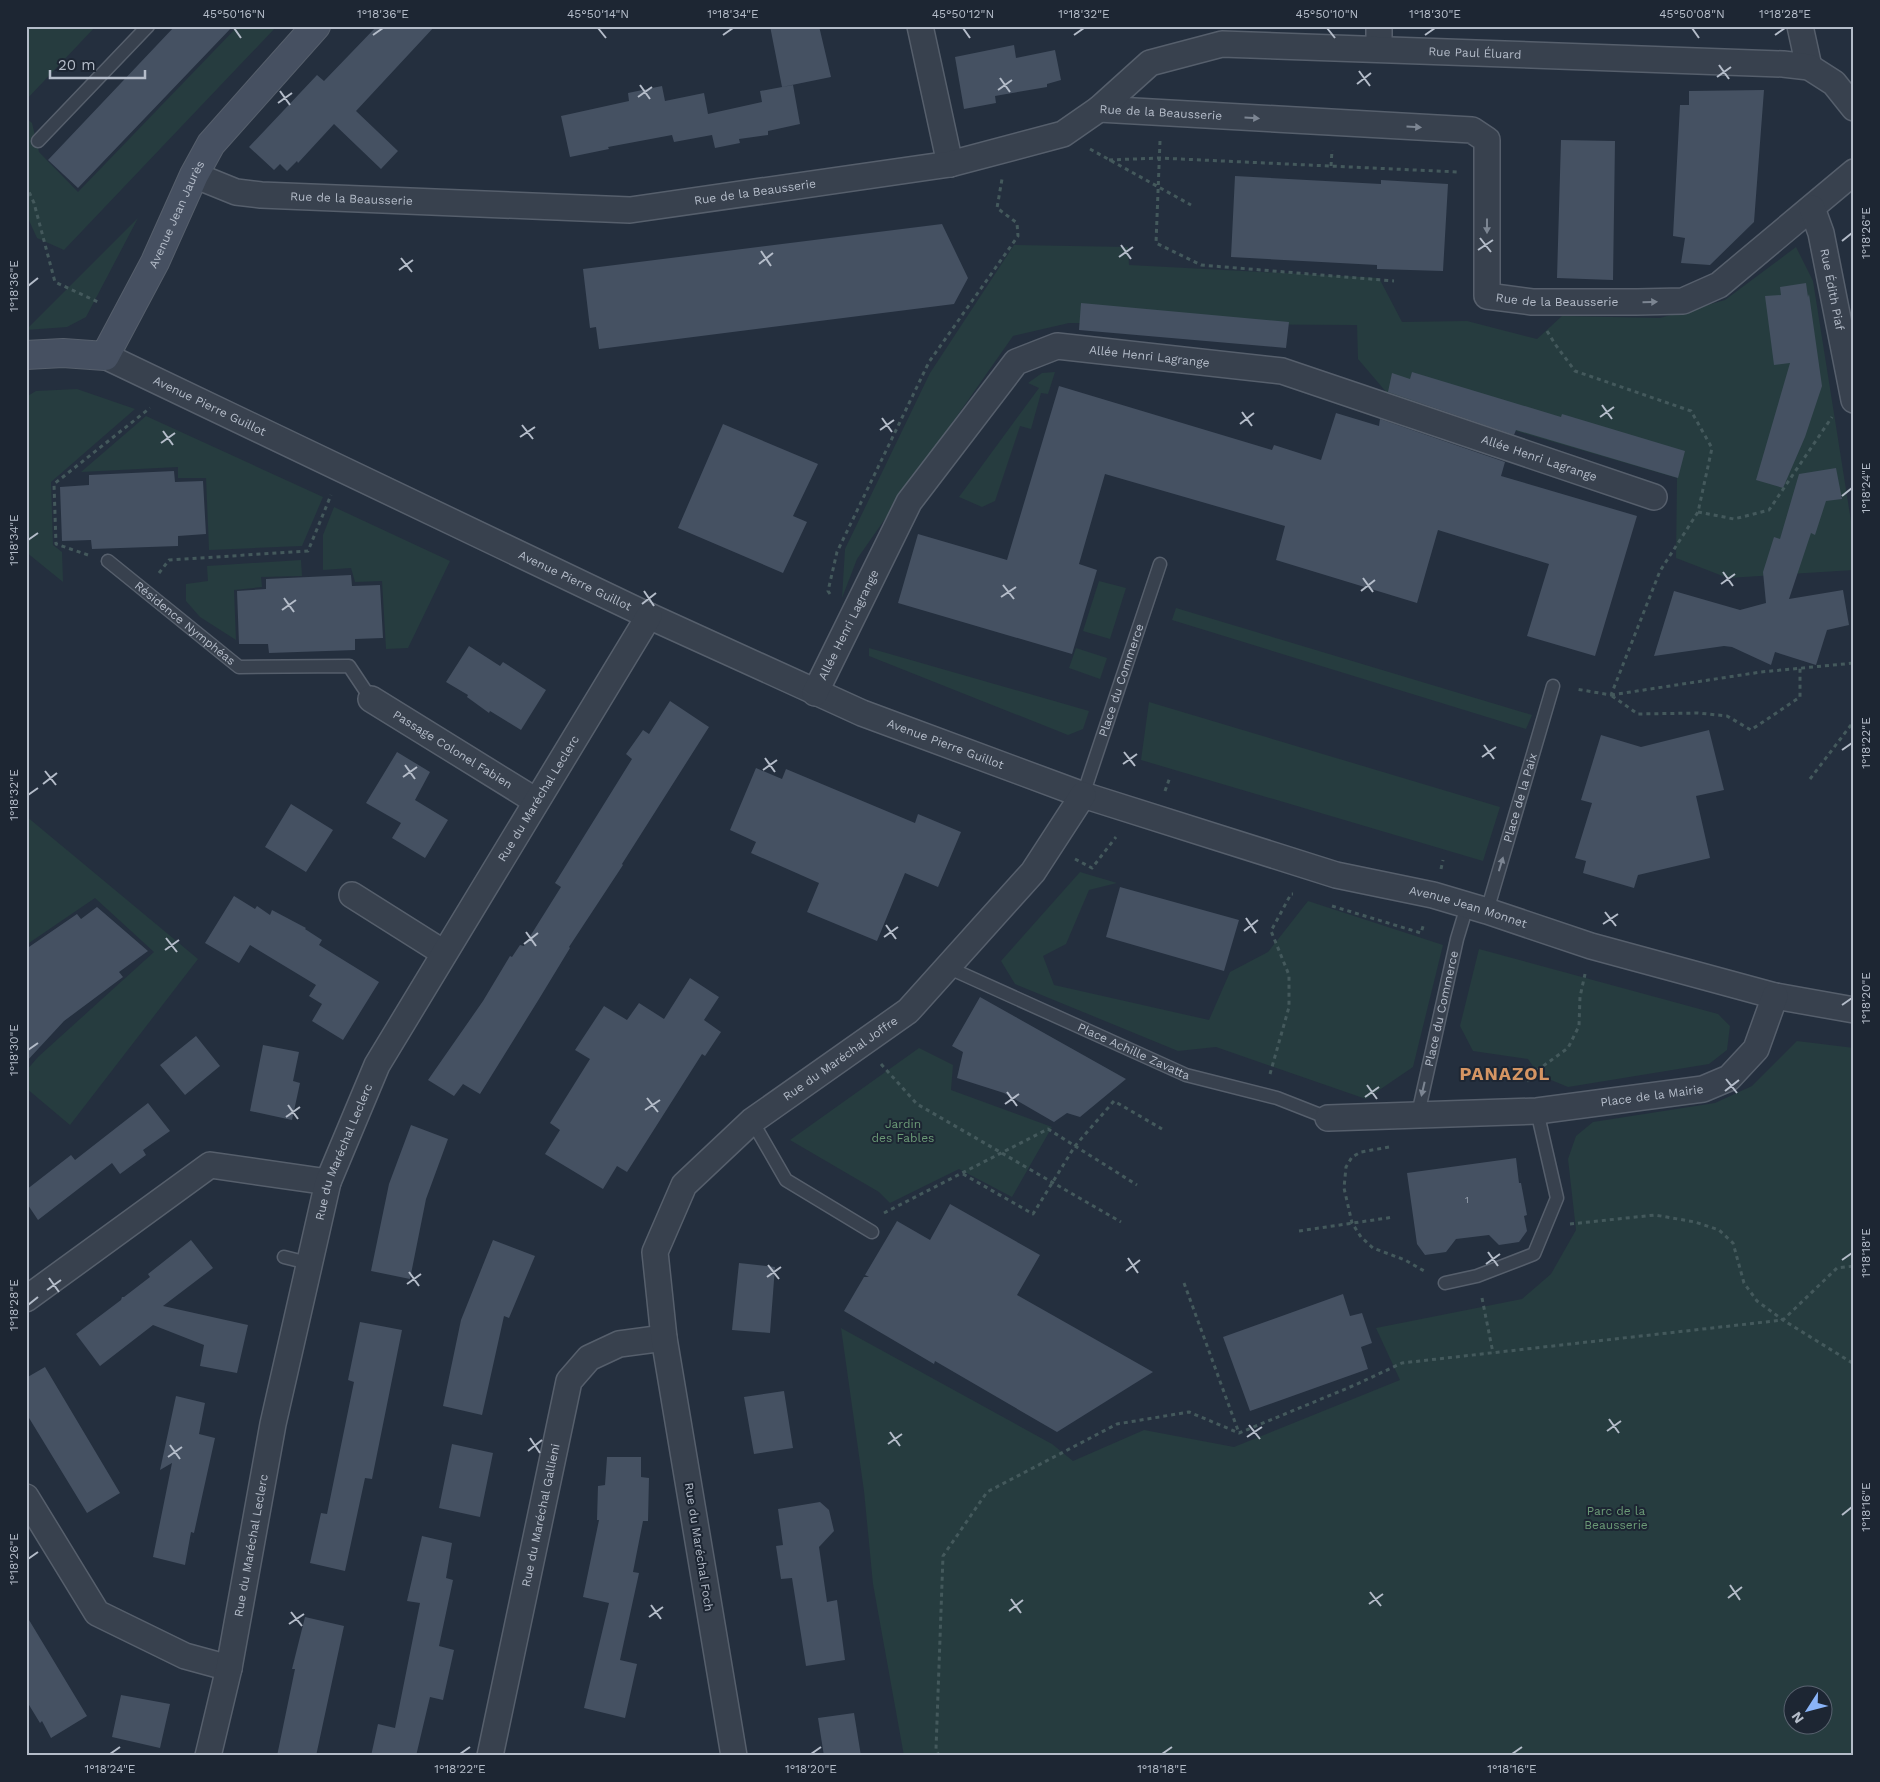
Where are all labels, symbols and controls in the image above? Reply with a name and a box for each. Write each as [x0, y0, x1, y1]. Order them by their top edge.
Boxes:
text: 45°50'16"N [203, 7, 265, 21]
text: 1°18'36"E [357, 7, 409, 21]
text: 45°50'14"N [567, 7, 629, 21]
text: 1°18'34"E [707, 7, 759, 21]
text: 45°50'12"N [932, 7, 994, 21]
text: 1°18'32"E [1058, 7, 1110, 21]
text: 45°50'10"N [1296, 7, 1358, 21]
text: 1°18'30"E [1409, 7, 1461, 21]
text: 45°50'08"N [1659, 7, 1725, 21]
text: 1°18'28"E [1759, 7, 1811, 21]
street label: Rue Paul Éluard [1428, 44, 1522, 62]
scale bar [50, 48, 145, 80]
text: 20 m [58, 56, 96, 74]
street label: Rue de la Beausserie [1099, 102, 1223, 123]
one-way arrow [1244, 114, 1260, 122]
one-way arrow [1407, 123, 1423, 131]
street label: Avenue Jean Jaurès [146, 158, 208, 271]
street label: Rue de la Beausserie [693, 176, 817, 208]
street label: Rue de la Beausserie [290, 189, 413, 208]
text: 1°18'26"E [1859, 207, 1873, 259]
one-way arrow [1483, 219, 1491, 235]
street label: Rue Édith Piaf [1817, 247, 1847, 332]
text: 1°18'36"E [7, 260, 21, 312]
street label: Rue de la Beausserie [1495, 290, 1618, 309]
one-way arrow [1642, 298, 1658, 306]
street label: Allée Henri Lagrange [1088, 343, 1210, 370]
street label: Avenue Pierre Guillot [151, 373, 268, 439]
street label: Allée Henri Lagrange [1480, 432, 1599, 484]
text: 1°18'24"E [1859, 462, 1873, 513]
text: 1°18'34"E [7, 514, 21, 566]
street label: Avenue Pierre Guillot [516, 548, 634, 614]
street label: Allée Henri Lagrange [816, 567, 882, 682]
street label: Résidence Nymphéas [132, 578, 238, 668]
street label: Place du Commerce [1096, 622, 1147, 739]
street label: Passage Colonel Fabien [390, 707, 515, 792]
street label: Avenue Pierre Guillot [885, 716, 1006, 772]
text: 1°18'22"E [1859, 717, 1873, 769]
street label: Rue du Maréchal Leclerc [495, 733, 582, 864]
street label: Place de la Paix [1501, 752, 1540, 844]
text: 1°18'32"E [7, 769, 21, 821]
one-way arrow [1498, 857, 1506, 872]
street label: Avenue Jean Monnet [1408, 883, 1529, 931]
street label: Place du Commerce [1422, 949, 1461, 1068]
text: 1°18'20"E [1859, 972, 1873, 1024]
street label: Rue du Maréchal Joffre [781, 1013, 901, 1104]
street label: Place Achille Zavatta [1076, 1020, 1191, 1083]
text: 1°18'30"E [7, 1024, 21, 1076]
district label: PANAZOL [1460, 1063, 1550, 1084]
street label: Rue du Maréchal Leclerc [313, 1081, 375, 1222]
one-way arrow [1419, 1082, 1427, 1097]
street label: Place de la Mairie [1600, 1082, 1704, 1110]
park label: Jardin des Fables [872, 1117, 934, 1145]
house number: 1 [1465, 1194, 1469, 1205]
text: 1°18'18"E [1859, 1228, 1873, 1278]
text: 1°18'28"E [7, 1279, 21, 1331]
street label: Rue du Maréchal Gallieni [519, 1442, 563, 1588]
street label: Rue du Maréchal Leclerc [231, 1473, 271, 1618]
street label: Rue du Maréchal Foch [682, 1482, 716, 1612]
text: 1°18'16"E [1859, 1482, 1873, 1532]
park label: Parc de la Beausserie [1584, 1504, 1648, 1532]
text: 1°18'26"E [7, 1533, 21, 1585]
north arrow [1782, 1684, 1832, 1734]
text: N [1788, 1709, 1807, 1727]
text: 1°18'24"E [85, 1762, 136, 1776]
text: 1°18'22"E [434, 1762, 486, 1776]
text: 1°18'20"E [785, 1762, 837, 1776]
text: 1°18'18"E [1137, 1762, 1187, 1776]
text: 1°18'16"E [1487, 1762, 1537, 1776]

